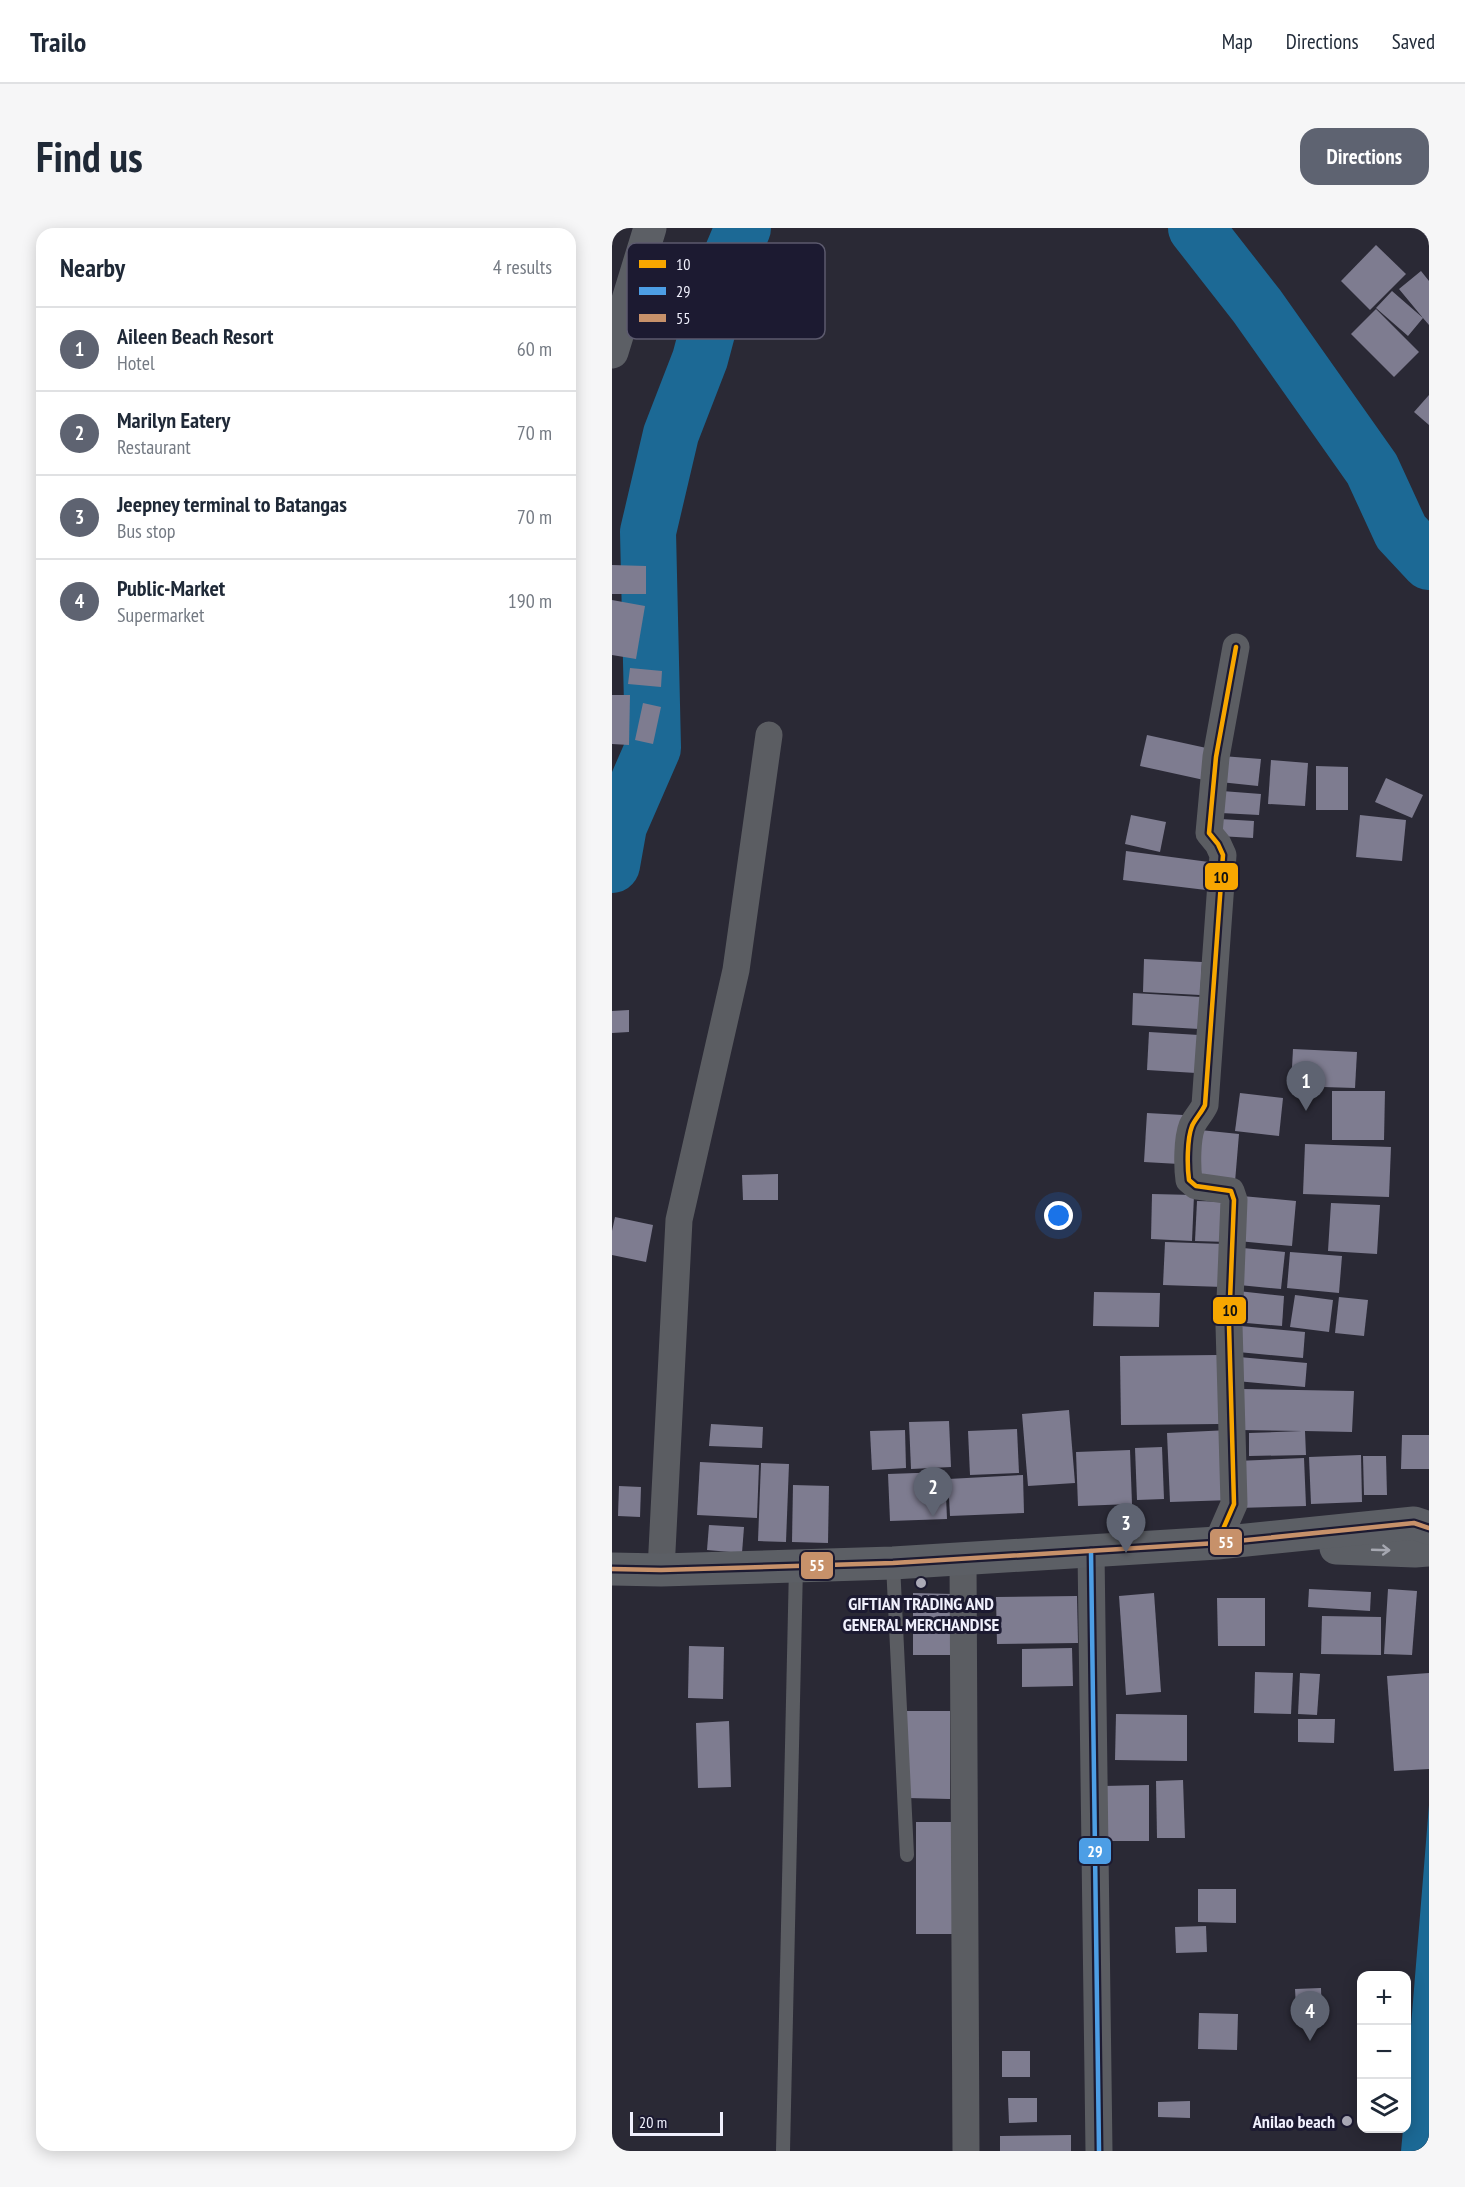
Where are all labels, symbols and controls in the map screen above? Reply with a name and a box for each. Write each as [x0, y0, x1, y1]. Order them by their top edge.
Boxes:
text: Trailo [30, 23, 86, 60]
text: Map [1222, 28, 1253, 55]
text: Directions [1286, 28, 1359, 55]
text: Saved [1392, 28, 1435, 55]
button: Directions [1300, 128, 1429, 185]
text: Find us [36, 129, 143, 184]
legend [627, 243, 825, 339]
text: Nearby [60, 251, 125, 284]
text: 4 results [493, 254, 552, 280]
text: 10 [676, 254, 690, 274]
text: 29 [676, 281, 690, 301]
text: 55 [676, 308, 690, 328]
text: Aileen Beach Resort [117, 322, 273, 350]
text: 1 [75, 336, 84, 362]
text: 60 m [517, 336, 552, 362]
text: Hotel [117, 350, 155, 376]
text: Marilyn Eatery [117, 406, 230, 434]
text: 2 [75, 420, 84, 446]
text: 70 m [517, 420, 552, 446]
text: Restaurant [117, 434, 191, 460]
text: Jeepney terminal to Batangas [117, 490, 347, 518]
text: 3 [75, 504, 84, 530]
text: 70 m [517, 504, 552, 530]
text: Bus stop [117, 518, 176, 544]
text: Public-Market [117, 574, 225, 602]
text: 4 [75, 588, 84, 614]
text: 190 m [508, 588, 552, 614]
text: Supermarket [117, 602, 205, 628]
line badge: 10 [1204, 862, 1239, 891]
text: 10 [1213, 867, 1229, 887]
pin: 1 [1286, 1062, 1326, 1111]
your location [1044, 1201, 1073, 1230]
line badge: 10 [1212, 1296, 1247, 1325]
text: 10 [1222, 1300, 1238, 1320]
pin: 2 [914, 1468, 952, 1517]
pin: 3 [1106, 1504, 1146, 1553]
line badge: 55 [1209, 1528, 1243, 1556]
text: 55 [1218, 1532, 1234, 1552]
one-way arrow [1370, 1544, 1390, 1555]
line badge: 55 [800, 1551, 834, 1580]
text: 55 [809, 1555, 825, 1575]
marker: GIFTIAN TRADING AND GENERAL MERCHANDISE [914, 1576, 928, 1590]
place label: GIFTIAN TRADING AND GENERAL MERCHANDISE [843, 1592, 1000, 1636]
line badge: 29 [1078, 1837, 1112, 1865]
text: 29 [1087, 1841, 1103, 1861]
map controls [1357, 1971, 1411, 2133]
button: + [1357, 1971, 1411, 2025]
pin: 4 [1290, 1992, 1330, 2041]
button: − [1357, 2025, 1411, 2079]
button: layers [1357, 2079, 1411, 2133]
scale bar [630, 2109, 723, 2136]
place label: Anilao beach [1252, 2110, 1335, 2133]
text: 20 m [639, 2112, 667, 2132]
marker: Anilao beach [1340, 2114, 1354, 2128]

